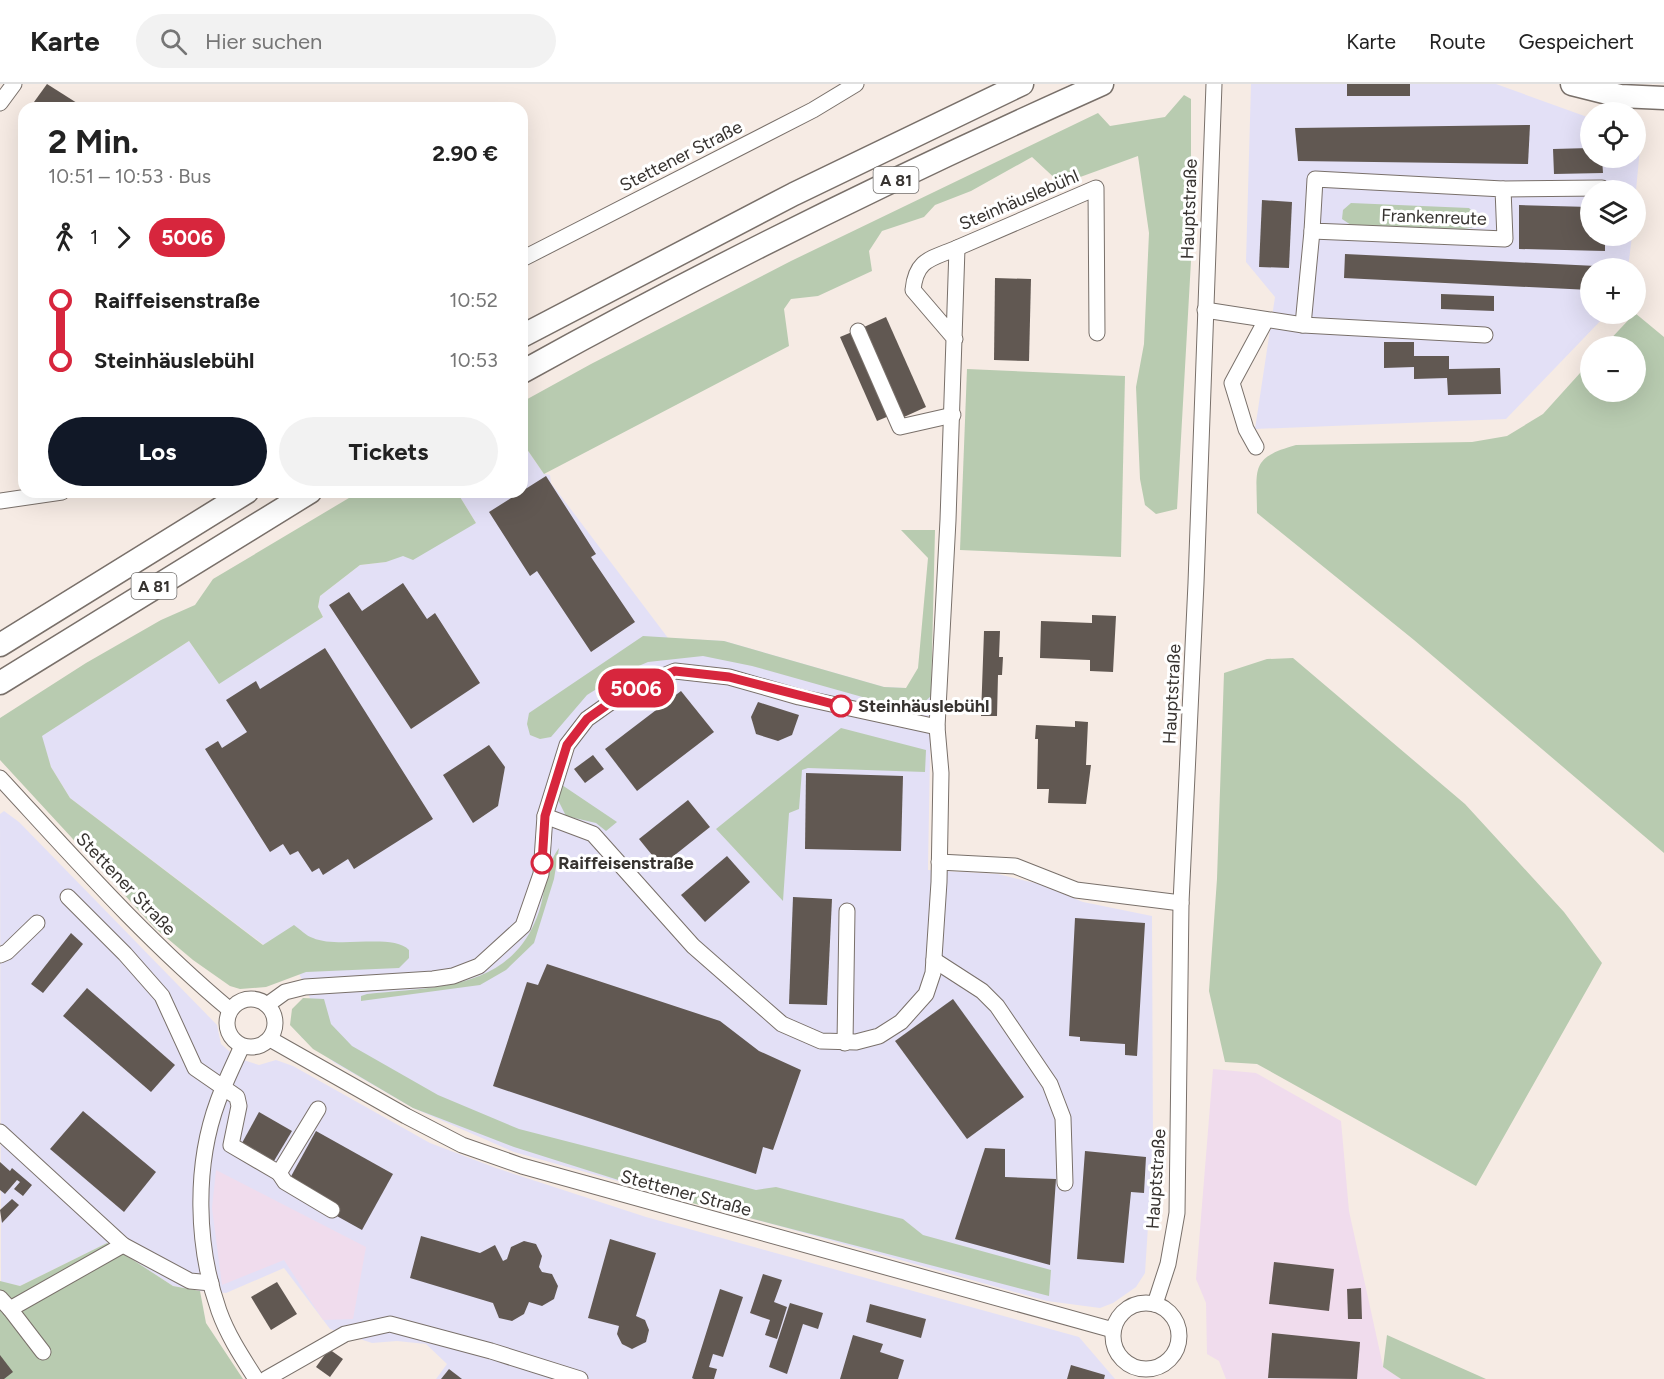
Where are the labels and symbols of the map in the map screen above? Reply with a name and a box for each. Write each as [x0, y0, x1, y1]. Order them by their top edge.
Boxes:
street label: Stettener Straße [616, 116, 746, 196]
street label: Hauptstraße [1176, 158, 1202, 260]
street label: Steinhäuslebühl [956, 165, 1082, 235]
road number: A 81 [874, 167, 918, 193]
street label: Frankenreute [1381, 204, 1487, 230]
road number: A 81 [132, 573, 176, 599]
street label: Hauptstraße [1158, 643, 1186, 745]
line badge: 5006 [594, 668, 678, 708]
marker: Steinhäuslebühl [830, 695, 852, 717]
place label: Steinhäuslebühl [858, 695, 989, 717]
street label: Stettener Straße [71, 828, 181, 940]
marker: Raiffeisenstraße [531, 852, 553, 874]
place label: Raiffeisenstraße [558, 852, 694, 874]
street label: Hauptstraße [1142, 1128, 1170, 1230]
street label: Stettener Straße [618, 1165, 754, 1221]

